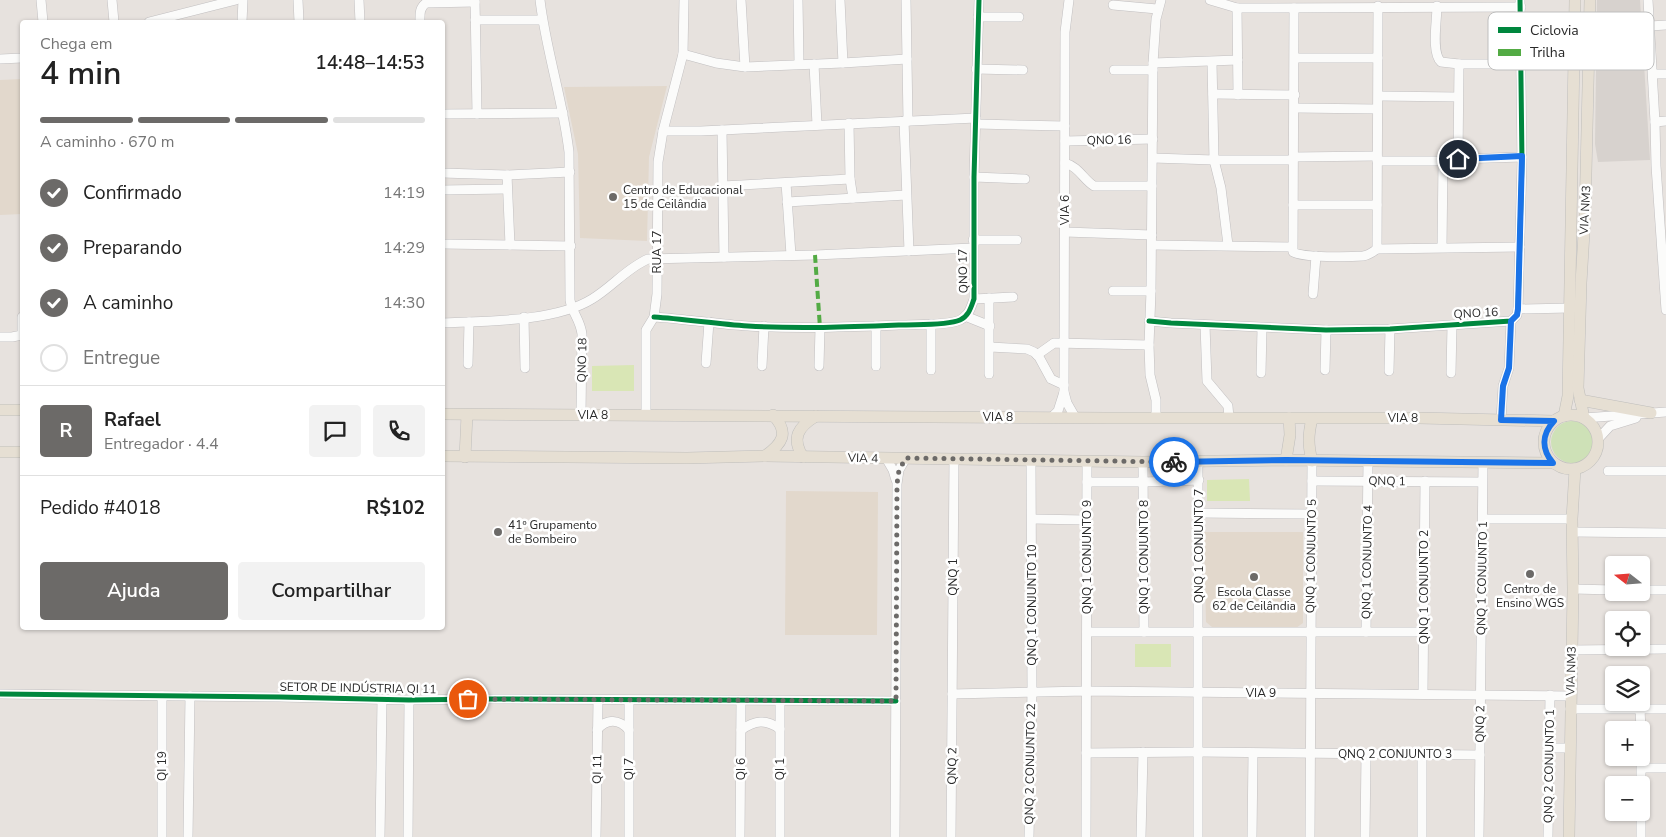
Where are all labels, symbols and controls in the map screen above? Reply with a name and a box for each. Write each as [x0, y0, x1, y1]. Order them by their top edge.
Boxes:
legend [1488, 12, 1654, 70]
text: Ciclovia [1530, 21, 1579, 40]
text: Chega em [40, 33, 113, 55]
text: Trilha [1530, 43, 1565, 62]
text: 14:48–14:53 [315, 50, 425, 76]
text: 4 min [40, 52, 122, 95]
text: A caminho · 670 m [40, 131, 175, 153]
street label: QNO 16 [1086, 132, 1132, 148]
pin [1437, 138, 1479, 180]
icon: home [1444, 145, 1472, 173]
icon: check [40, 179, 68, 207]
text: Confirmado [83, 180, 182, 206]
text: 14:19 [383, 182, 425, 204]
place label: Centro de Educacional 15 de Ceilândia [623, 182, 743, 212]
street label: VIA NM3 [1576, 185, 1594, 236]
marker: Centro de Educacional 15 de Ceilândia [607, 191, 619, 203]
street label: VIA 6 [1057, 195, 1073, 226]
street label: RUA 17 [649, 231, 665, 273]
icon: check [40, 234, 68, 262]
text: Preparando [83, 235, 182, 261]
text: 14:29 [383, 237, 425, 259]
street label: QNO 17 [955, 248, 971, 294]
icon: check [40, 289, 68, 317]
text: A caminho [83, 290, 173, 316]
text: 14:30 [383, 292, 425, 314]
street label: QNO 16 [1453, 304, 1499, 322]
street label: QNO 18 [574, 337, 590, 383]
text: Entregue [83, 345, 160, 371]
button: chat [309, 405, 361, 457]
button: phone [373, 405, 425, 457]
text: Rafael [104, 407, 161, 433]
street label: VIA 8 [577, 407, 608, 423]
street label: VIA 8 [982, 409, 1013, 425]
street label: VIA 8 [1387, 410, 1418, 426]
text: R [59, 418, 73, 444]
text: Entregador · 4.4 [104, 433, 219, 455]
courier [1149, 437, 1199, 487]
icon: bike [1160, 448, 1188, 476]
street label: VIA 4 [847, 450, 878, 466]
street label: QNQ 1 [1368, 473, 1406, 489]
street label: QNQ 1 CONJUNTO 7 [1191, 489, 1207, 603]
text: Pedido #4018 [40, 495, 161, 521]
text: R$102 [366, 495, 425, 521]
street label: QNQ 1 CONJUNTO 5 [1302, 499, 1320, 613]
street label: QNQ 1 CONJUNTO 9 [1079, 500, 1095, 614]
street label: QNQ 1 CONJUNTO 8 [1136, 500, 1152, 614]
street label: QNQ 1 CONJUNTO 4 [1358, 505, 1376, 619]
place label: 41º Grupamento de Bombeiro [508, 517, 597, 547]
street label: QNQ 1 CONJUNTO 1 [1473, 521, 1491, 635]
marker: 41º Grupamento de Bombeiro [492, 526, 504, 538]
street label: QNQ 1 CONJUNTO 2 [1416, 530, 1432, 644]
street label: QNQ 1 CONJUNTO 10 [1024, 544, 1040, 666]
north arrow [1605, 556, 1650, 601]
map controls [1605, 556, 1650, 821]
street label: QNQ 1 [945, 558, 961, 596]
button: Ajuda [40, 562, 228, 620]
button: Compartilhar [238, 562, 425, 620]
marker: Centro de Ensino WGS [1524, 568, 1536, 580]
marker: Escola Classe 62 de Ceilândia [1248, 571, 1260, 583]
place label: Centro de Ensino WGS [1496, 581, 1564, 611]
place label: Escola Classe 62 de Ceilândia [1212, 584, 1296, 614]
button: locate [1605, 611, 1650, 656]
street label: VIA NM3 [1562, 646, 1580, 697]
button: layers [1605, 666, 1650, 711]
pin [447, 678, 489, 720]
street label: SETOR DE INDÚSTRIA QI 11 [279, 679, 437, 697]
icon: bag [454, 685, 482, 713]
street label: VIA 9 [1245, 685, 1276, 701]
street label: QNQ 2 CONJUNTO 22 [1021, 703, 1039, 825]
street label: QNQ 2 [1472, 705, 1488, 743]
street label: QNQ 2 CONJUNTO 1 [1540, 709, 1558, 823]
button: + [1605, 721, 1650, 766]
street label: QNQ 2 CONJUNTO 3 [1338, 746, 1452, 762]
street label: QNQ 2 [944, 747, 960, 785]
street label: QI 19 [154, 751, 170, 781]
street label: QI 11 [589, 754, 605, 784]
street label: QI 7 [621, 758, 637, 780]
street label: QI 6 [733, 758, 749, 780]
street label: QI 1 [772, 758, 788, 780]
button: − [1605, 776, 1650, 821]

